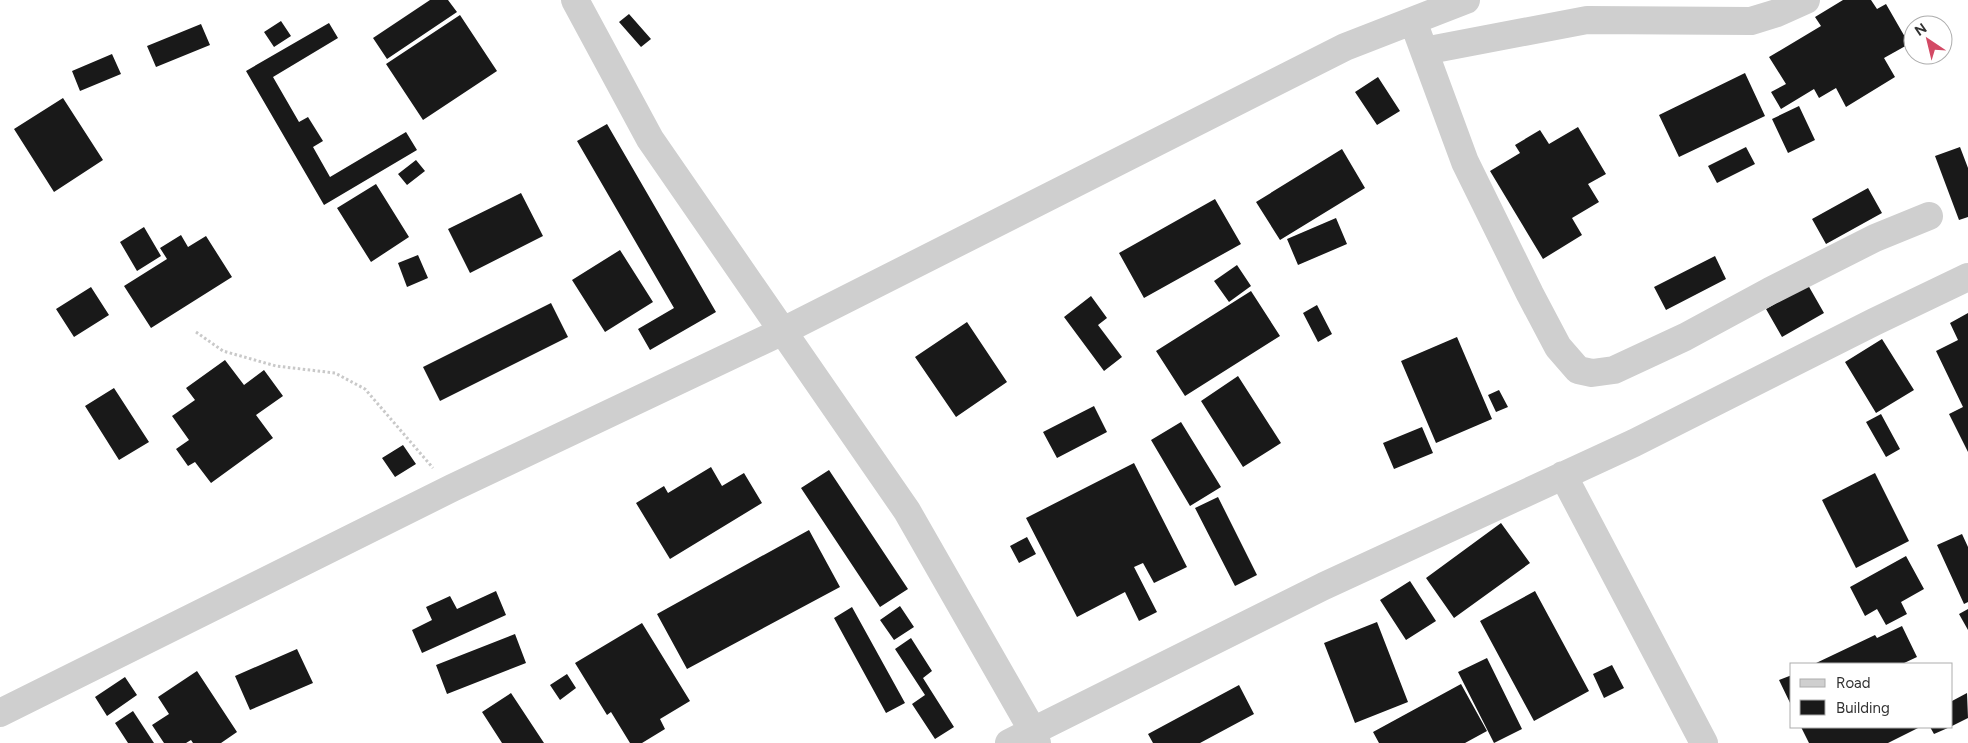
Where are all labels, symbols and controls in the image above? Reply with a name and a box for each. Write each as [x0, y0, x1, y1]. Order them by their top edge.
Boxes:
north arrow [1903, 15, 1953, 65]
text: N [1912, 20, 1930, 40]
legend [1790, 663, 1953, 728]
text: Road [1836, 674, 1871, 692]
text: Building [1836, 699, 1890, 717]

